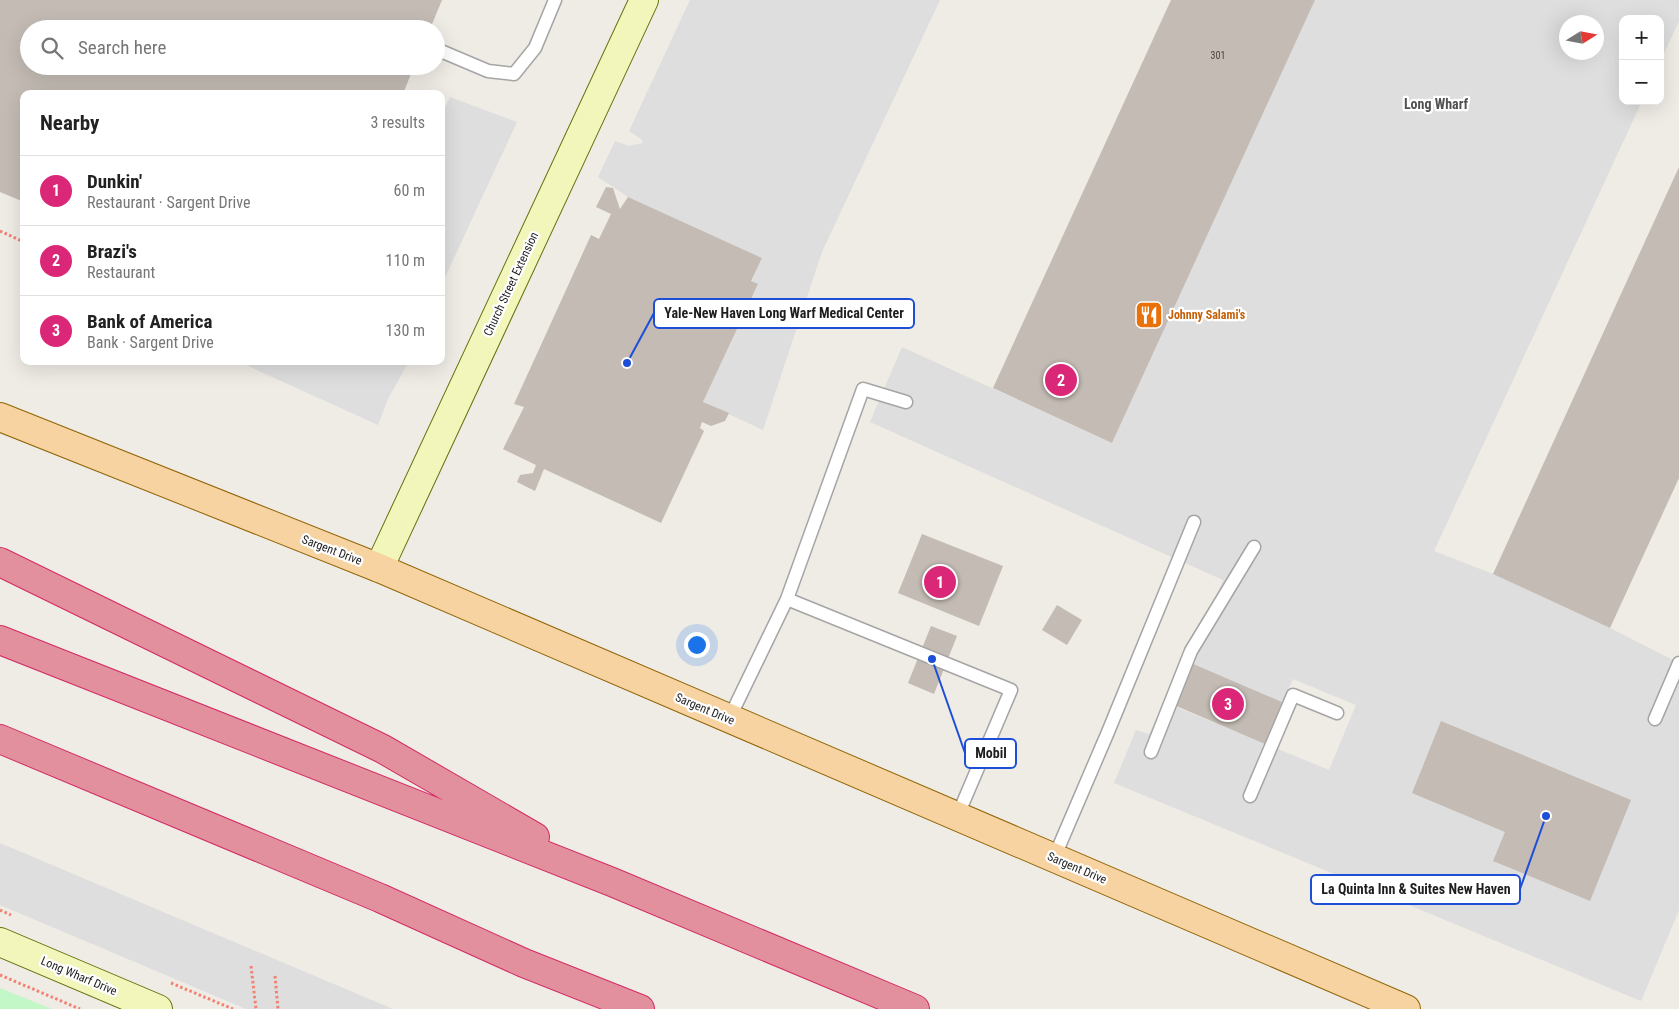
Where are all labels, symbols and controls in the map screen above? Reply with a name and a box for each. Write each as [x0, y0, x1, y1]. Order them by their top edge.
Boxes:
north arrow [1559, 15, 1604, 60]
map controls [1619, 15, 1664, 105]
button: + [1619, 15, 1664, 60]
search box [20, 20, 445, 75]
icon: search [38, 34, 66, 62]
text: Search here [78, 36, 166, 59]
house number: 301 [1211, 50, 1225, 61]
button: − [1619, 60, 1664, 105]
district label: Long Wharf [1404, 96, 1468, 112]
text: Nearby [40, 111, 99, 135]
text: 3 results [370, 113, 425, 132]
text: Dunkin' [87, 170, 142, 193]
text: 1 [52, 181, 60, 200]
text: 60 m [393, 181, 425, 200]
text: Restaurant · Sargent Drive [87, 193, 251, 212]
street label: Church Street Extension [481, 230, 541, 338]
text: Brazi's [87, 240, 137, 263]
text: 2 [52, 251, 60, 270]
text: 110 m [386, 251, 425, 270]
text: Restaurant [87, 263, 155, 282]
callout: Yale-New Haven Long Warf Medical Center [654, 299, 914, 328]
restaurant icon: Johnny Salami's [1134, 300, 1164, 330]
text: Yale-New Haven Long Warf Medical Center [664, 305, 904, 321]
place label: Johnny Salami's [1168, 308, 1246, 322]
text: Bank of America [87, 310, 212, 333]
text: 3 [52, 321, 60, 340]
text: 130 m [386, 321, 425, 340]
text: Bank · Sargent Drive [87, 333, 214, 352]
pin: 2 [1045, 361, 1077, 399]
street label: Sargent Drive [300, 532, 364, 568]
pin: 1 [924, 563, 956, 601]
your location [684, 632, 710, 658]
pin: 3 [1212, 685, 1244, 723]
street label: Sargent Drive [673, 690, 737, 728]
callout: Mobil [965, 739, 1016, 768]
text: Mobil [975, 745, 1007, 761]
street label: Sargent Drive [1045, 849, 1109, 887]
callout: La Quinta Inn & Suites New Haven [1311, 875, 1520, 904]
text: La Quinta Inn & Suites New Haven [1321, 881, 1511, 897]
street label: Long Wharf Drive [39, 954, 119, 998]

